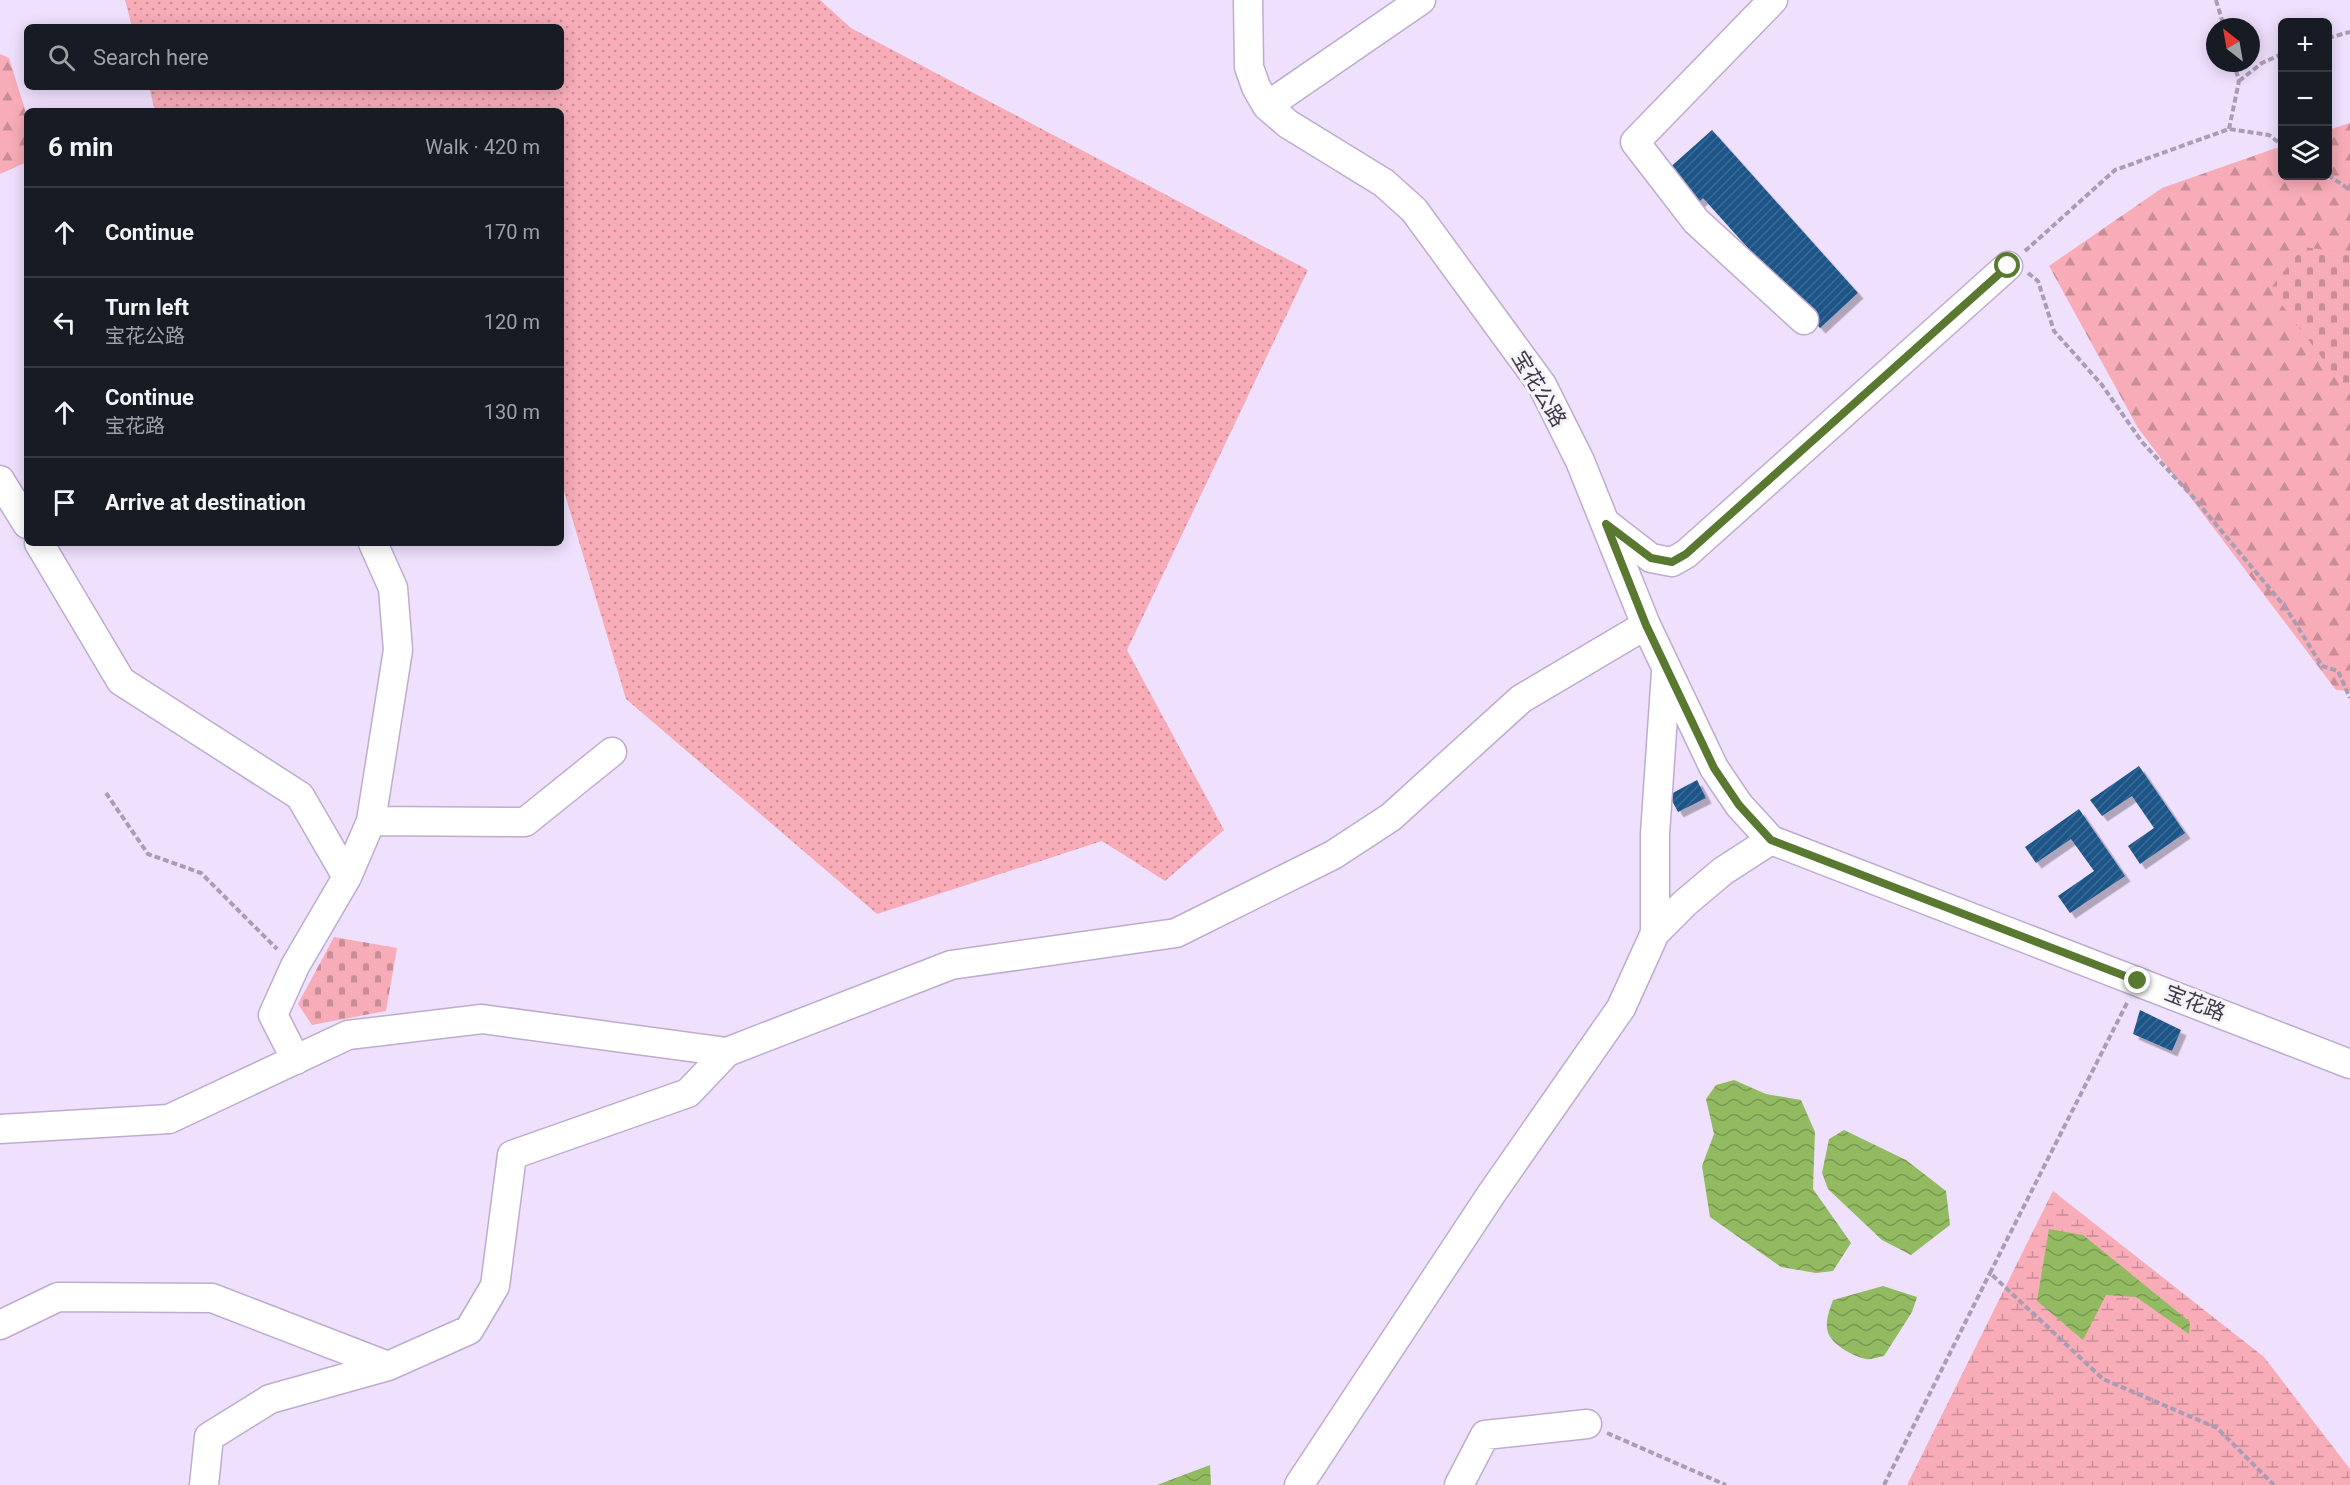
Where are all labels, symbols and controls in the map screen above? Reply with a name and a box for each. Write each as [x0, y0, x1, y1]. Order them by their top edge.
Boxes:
north arrow [2206, 18, 2260, 72]
map controls [2278, 18, 2332, 180]
button: + [2278, 18, 2332, 72]
search box [24, 24, 564, 90]
icon: search [45, 41, 78, 74]
text: Search here [93, 45, 209, 70]
button: − [2278, 72, 2332, 126]
button: layers [2278, 126, 2332, 180]
text: 6 min [48, 132, 113, 162]
text: Walk · 420 m [425, 135, 540, 159]
icon: ahead [48, 216, 81, 249]
text: Continue [105, 220, 194, 245]
text: 170 m [484, 220, 540, 244]
route start [1994, 252, 2020, 278]
text: Turn left [105, 295, 189, 320]
icon: left [48, 306, 81, 339]
text: 120 m [484, 310, 540, 334]
text: 宝花公路 [105, 324, 185, 348]
street label: 宝花公路 [1507, 347, 1571, 431]
text: Continue [105, 385, 194, 410]
icon: ahead [48, 396, 81, 429]
text: 130 m [484, 400, 540, 424]
text: 宝花路 [105, 414, 165, 438]
icon: arrive [48, 486, 81, 519]
text: Arrive at destination [105, 490, 306, 515]
route end [2124, 967, 2150, 993]
street label: 宝花路 [2161, 981, 2229, 1025]

